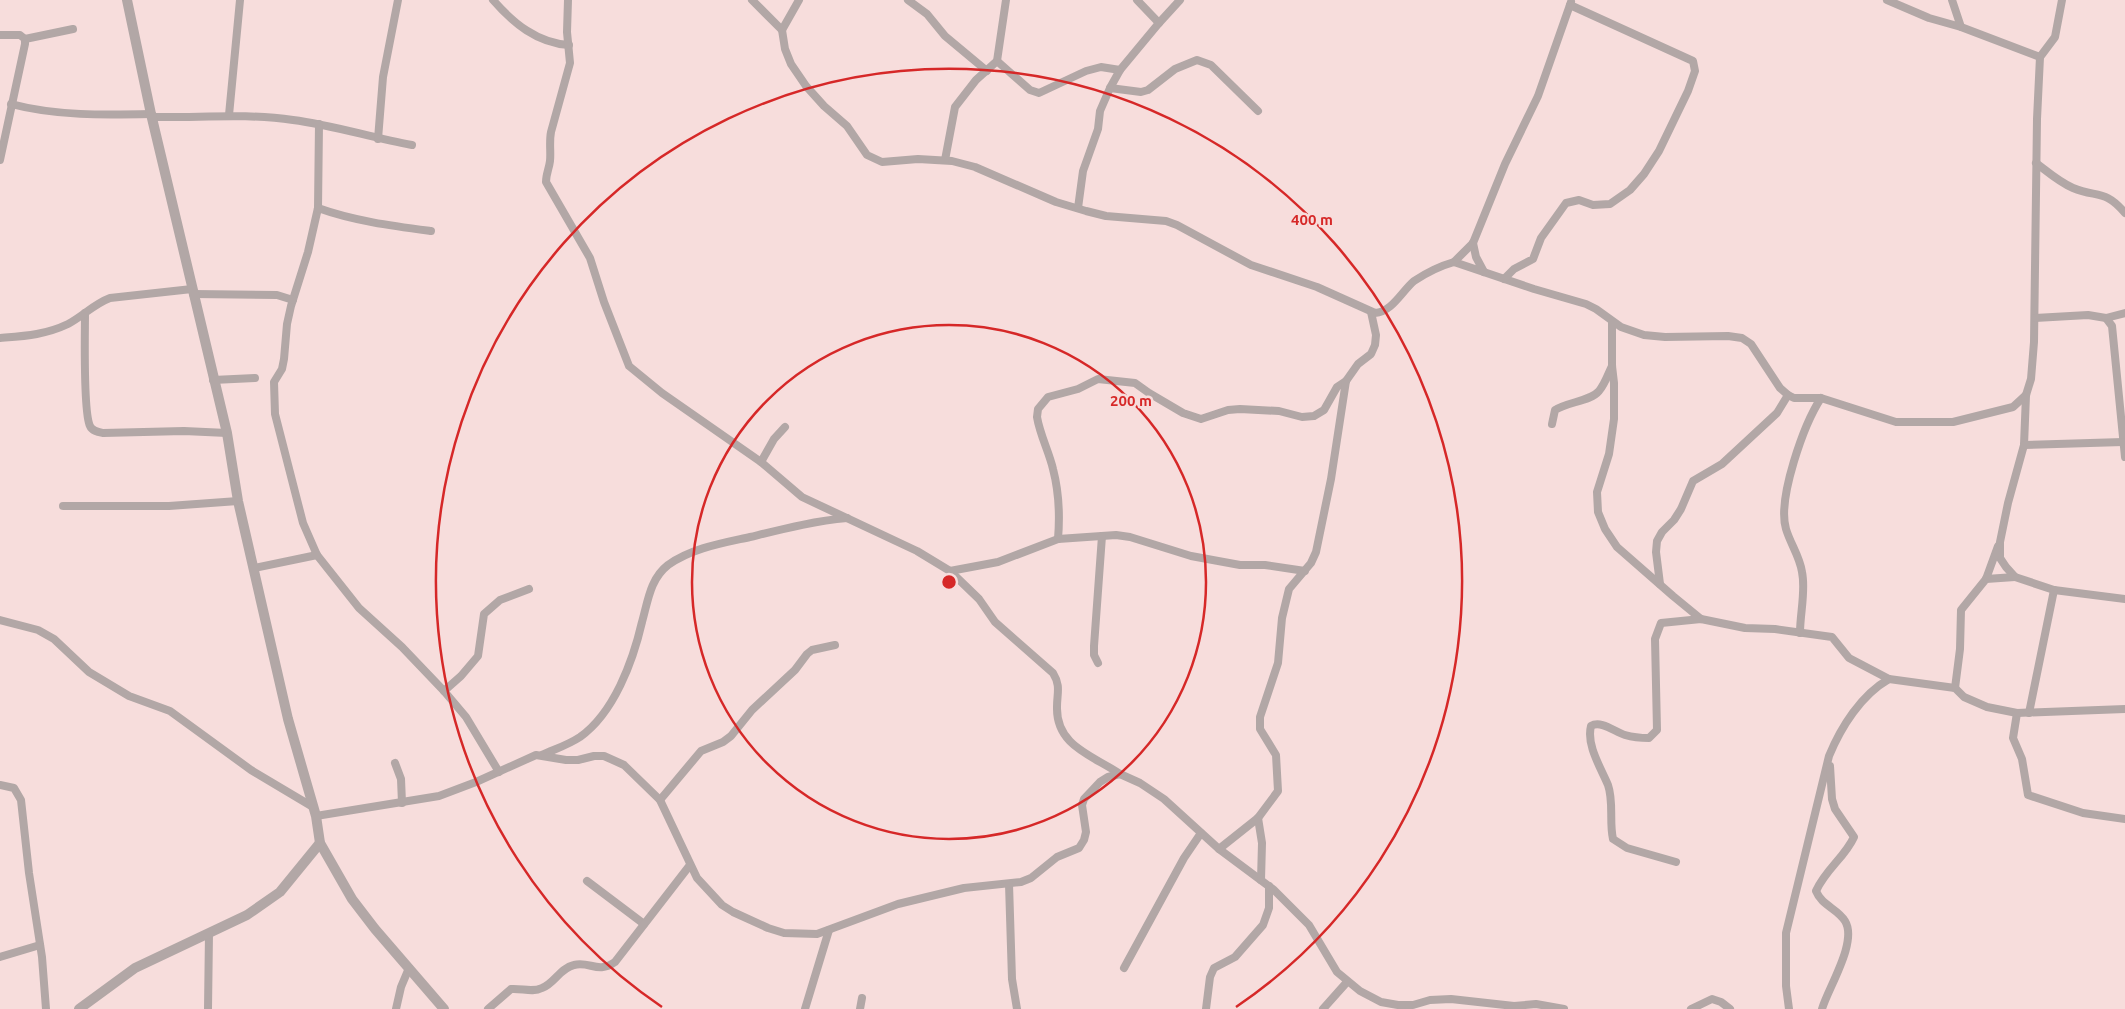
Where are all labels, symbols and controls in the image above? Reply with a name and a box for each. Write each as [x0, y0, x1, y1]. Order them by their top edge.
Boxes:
text: 400 m [1291, 211, 1333, 228]
text: 200 m [1110, 392, 1152, 409]
centre of rings [940, 573, 958, 591]

